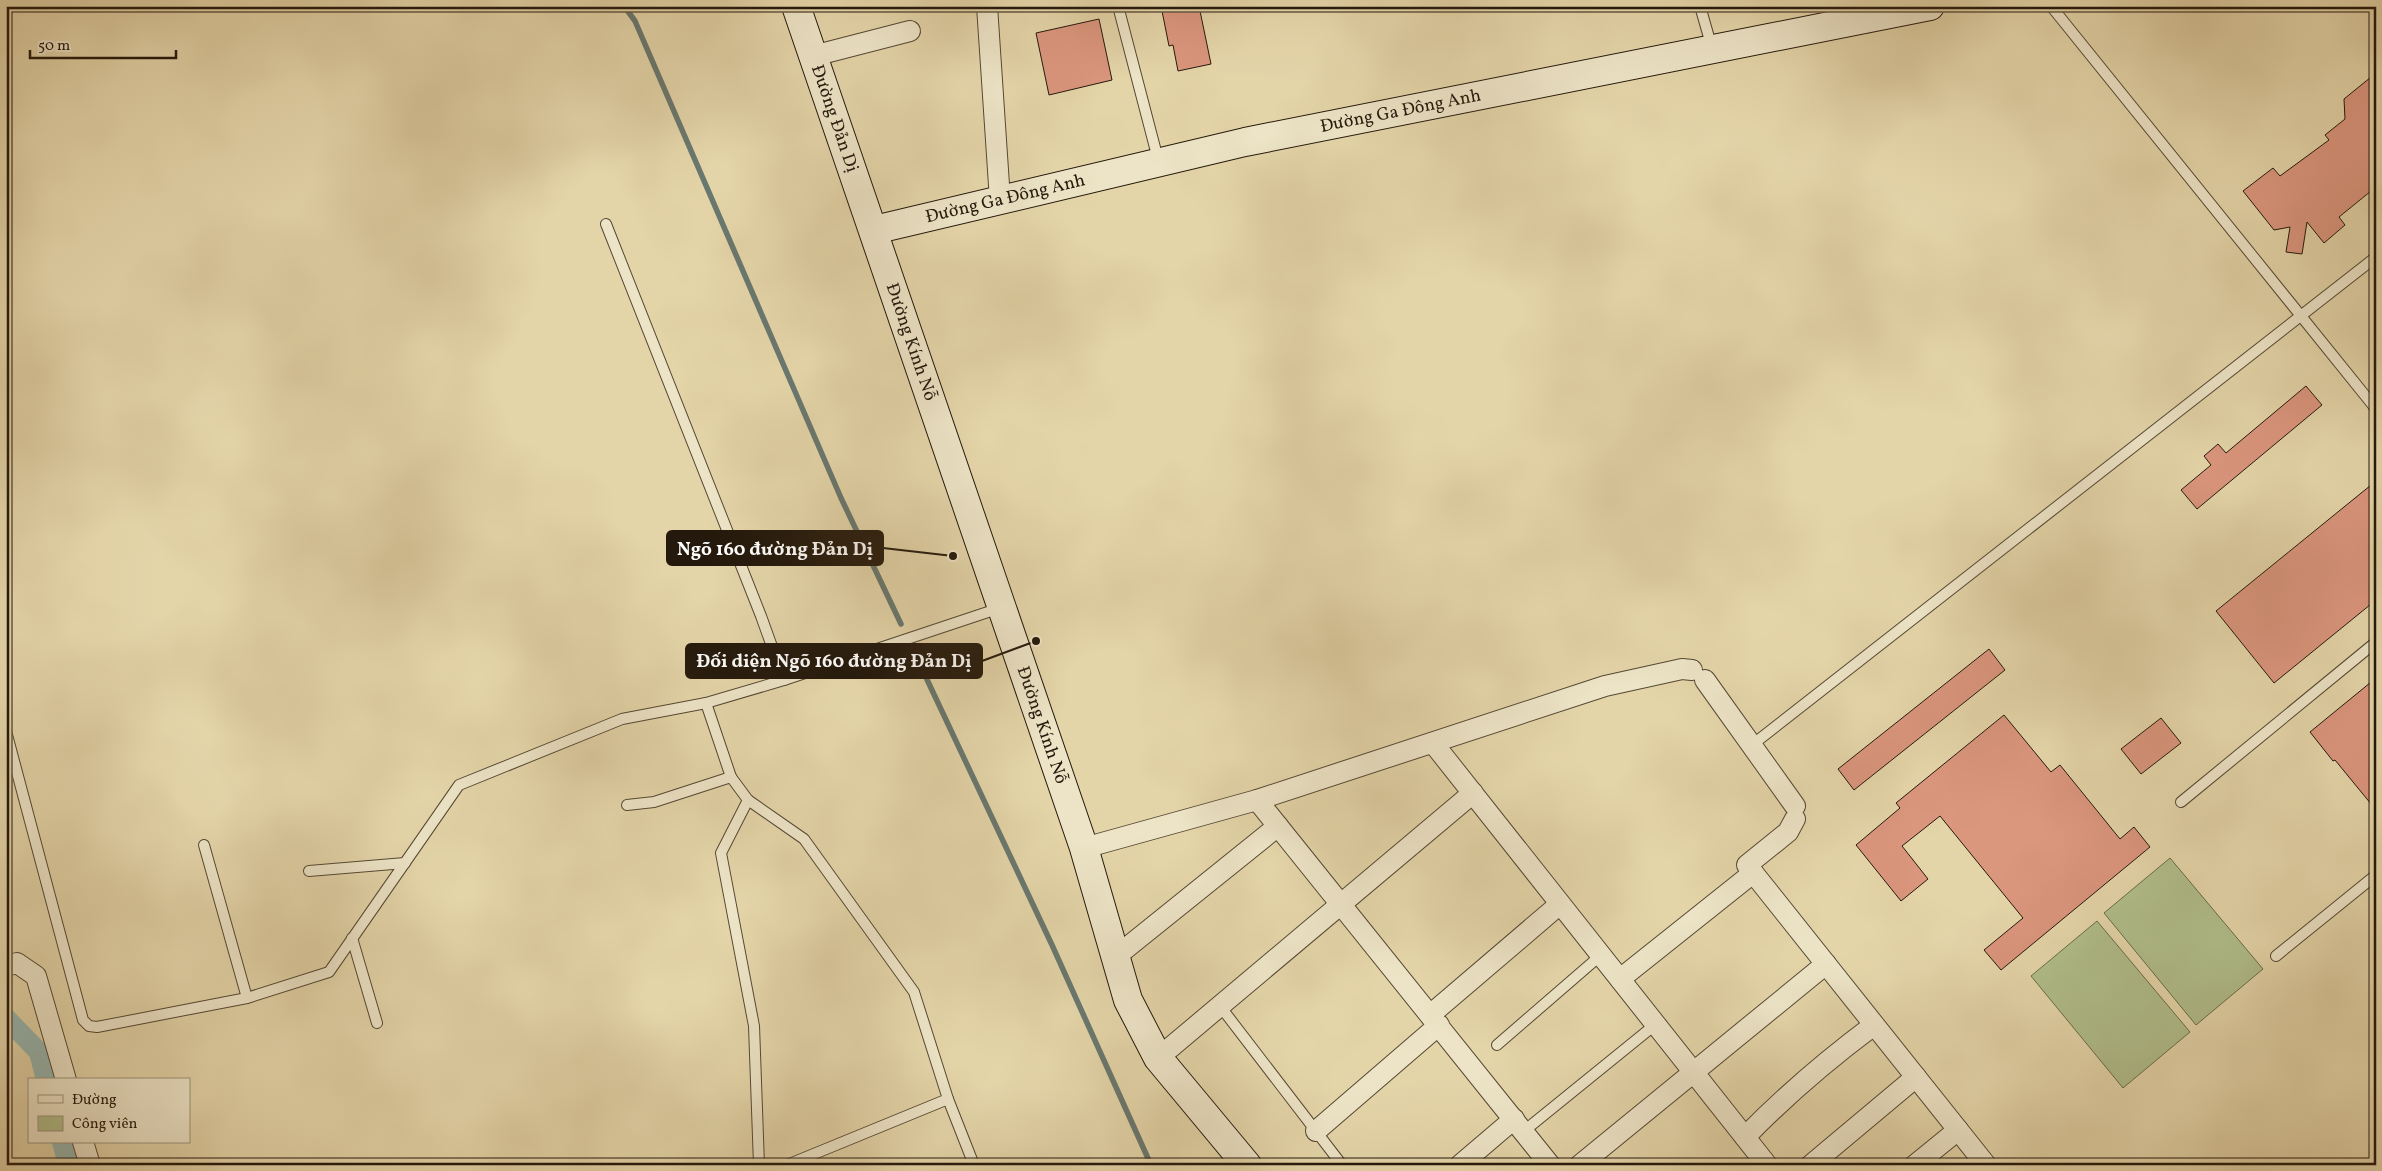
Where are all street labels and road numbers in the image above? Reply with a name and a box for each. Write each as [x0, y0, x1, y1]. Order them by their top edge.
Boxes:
street label: Đường Đản Dị [805, 61, 865, 176]
street label: Đường Ga Đông Anh [1318, 83, 1484, 139]
street label: Đường Ga Đông Anh [923, 168, 1088, 230]
street label: Đường Kính Nỗ [879, 280, 943, 404]
street label: Đường Kính Nỗ [1010, 663, 1074, 787]

